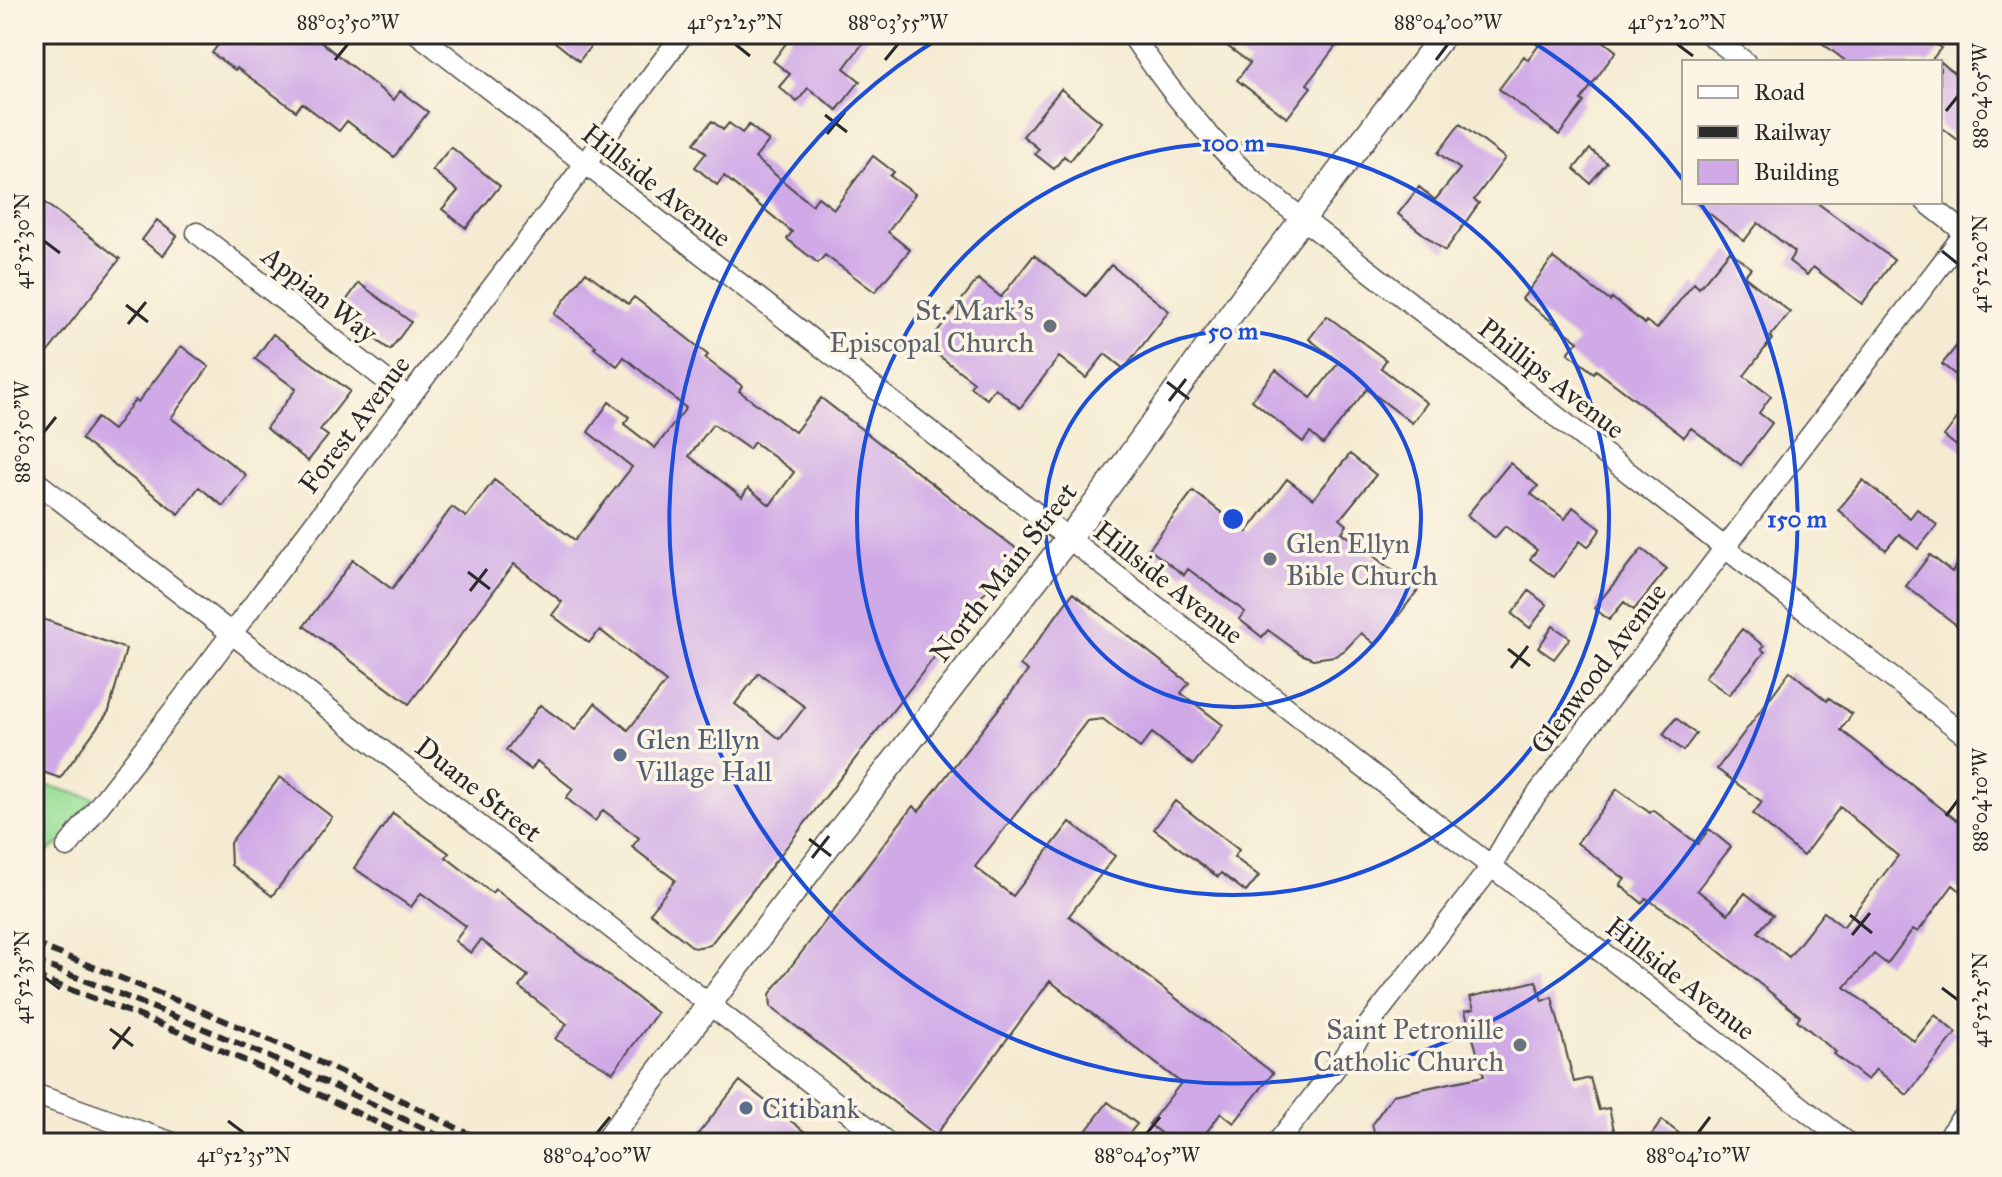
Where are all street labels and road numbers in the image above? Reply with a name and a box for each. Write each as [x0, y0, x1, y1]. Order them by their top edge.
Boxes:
street label: Hillside Avenue [575, 116, 739, 255]
street label: Appian Way [254, 238, 385, 351]
street label: Phillips Avenue [1471, 310, 1632, 447]
street label: Forest Avenue [291, 348, 418, 500]
street label: North Main Street [922, 475, 1085, 669]
street label: Hillside Avenue [1087, 513, 1251, 652]
street label: Glenwood Avenue [1523, 576, 1674, 761]
street label: Duane Street [408, 729, 549, 850]
street label: Hillside Avenue [1599, 909, 1763, 1048]

